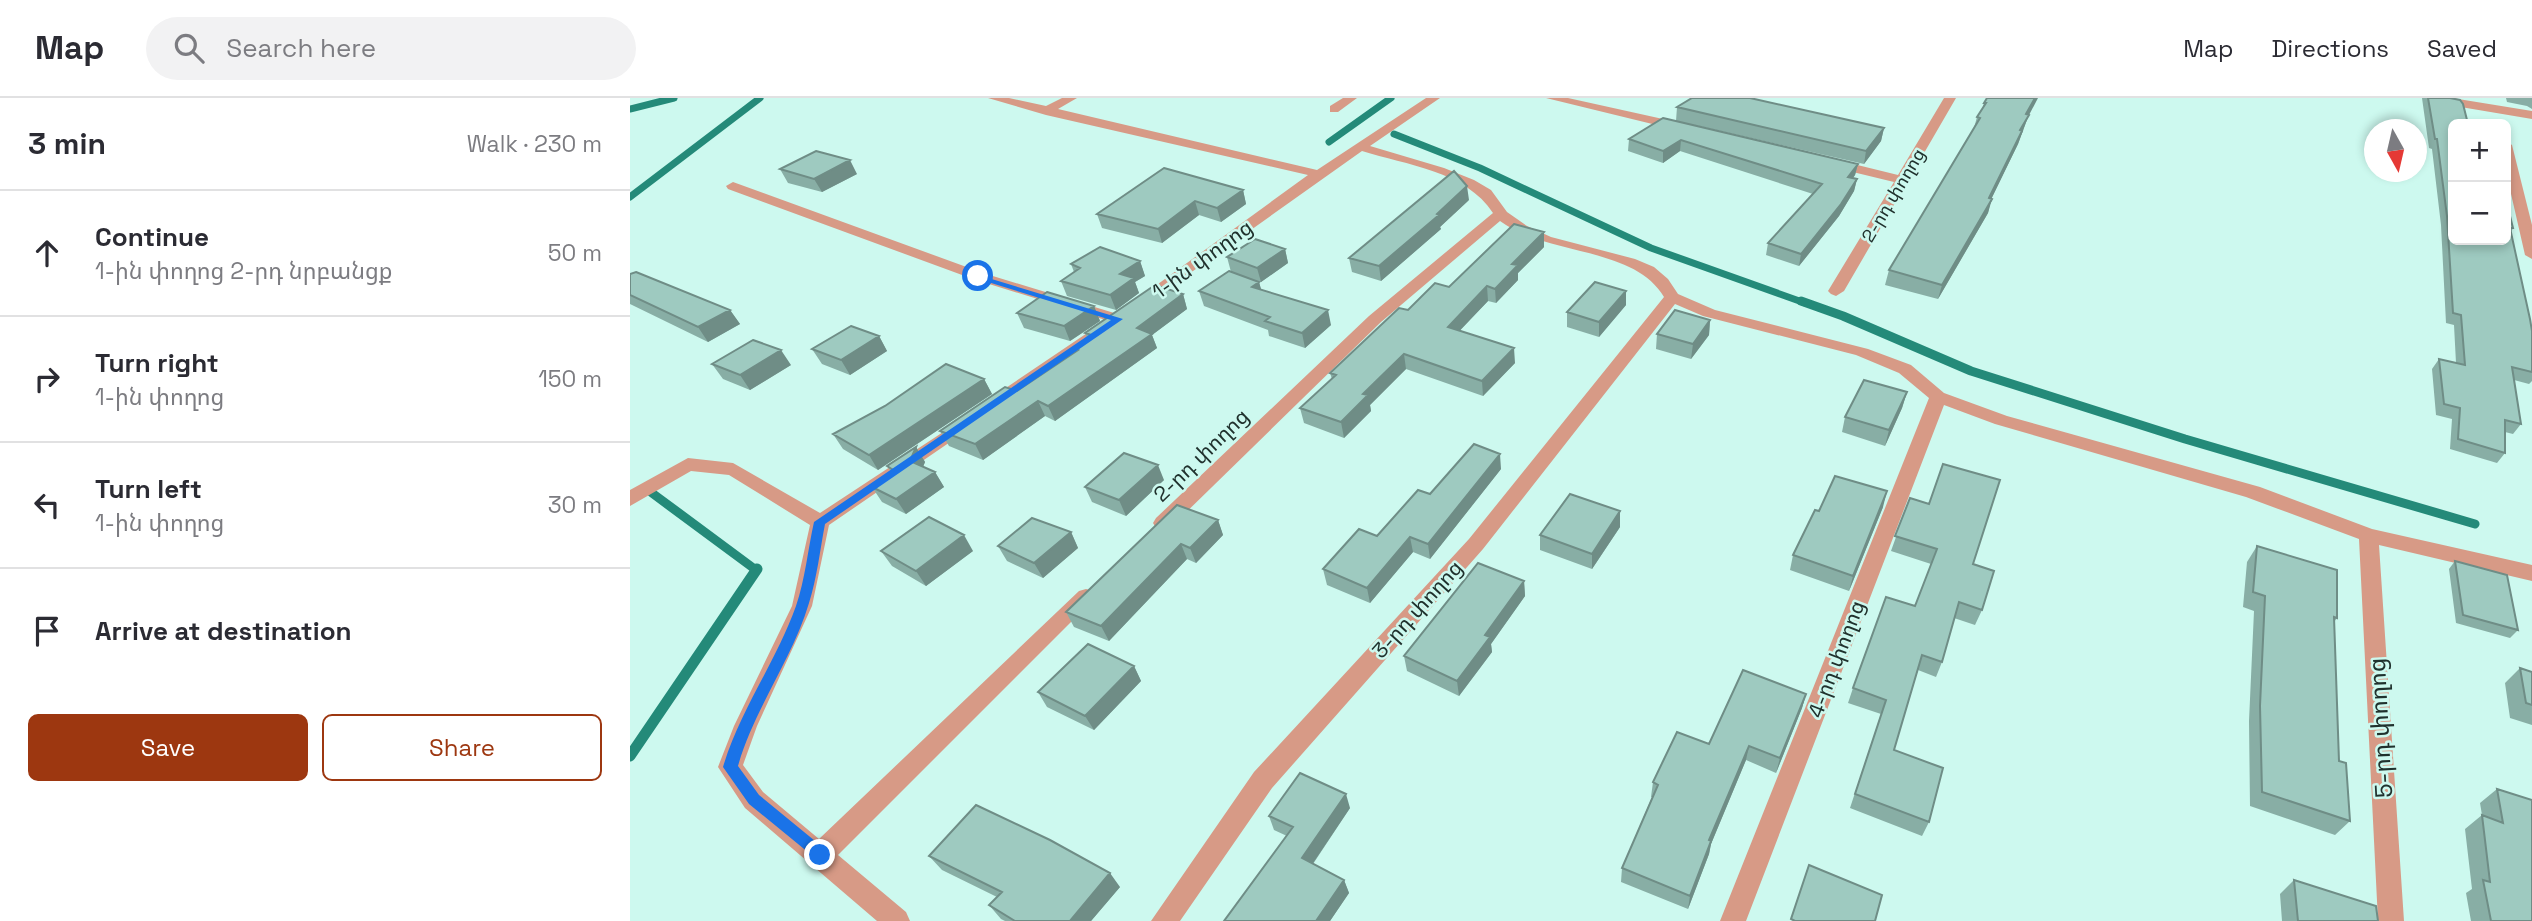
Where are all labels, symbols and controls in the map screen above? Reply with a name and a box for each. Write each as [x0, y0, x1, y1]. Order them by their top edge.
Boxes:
search box [146, 17, 636, 80]
text: Map [35, 27, 104, 69]
icon: search [170, 29, 208, 67]
text: Search here [226, 31, 376, 65]
text: Map [2183, 33, 2233, 64]
text: Directions [2271, 33, 2389, 64]
text: Saved [2427, 33, 2497, 64]
north arrow [2364, 119, 2427, 182]
map controls [2448, 119, 2511, 245]
button: + [2448, 119, 2511, 182]
text: 3 min [28, 124, 106, 163]
text: Walk · 230 m [467, 129, 602, 159]
street label: 2-րդ փողոց [1856, 144, 1930, 246]
button: − [2448, 182, 2511, 245]
street label: 1-ին փողոց [1146, 213, 1258, 305]
text: Continue [95, 220, 209, 254]
icon: ahead [28, 234, 66, 272]
text: 50 m [548, 238, 602, 268]
text: 1-ին փողոց 2-րդ նրբանցք [95, 256, 393, 286]
route start [962, 260, 993, 291]
text: Turn right [95, 346, 219, 380]
icon: right [28, 360, 66, 398]
text: 150 m [538, 364, 602, 394]
text: 1-ին փողոց [95, 382, 224, 412]
street label: 2-րդ փողոց [1147, 403, 1255, 507]
text: Turn left [95, 472, 202, 506]
icon: left [28, 486, 66, 524]
text: 30 m [548, 490, 602, 520]
text: 1-ին փողոց [95, 508, 224, 538]
street label: 3-րդ փողոց [1366, 554, 1468, 664]
street label: 4-րդ փողոց [1801, 597, 1871, 721]
icon: arrive [28, 612, 66, 650]
text: Arrive at destination [95, 614, 352, 648]
street label: 5-րդ փողոց [2361, 657, 2399, 799]
button: Save [28, 714, 308, 781]
button: Share [322, 714, 602, 781]
route end [804, 839, 835, 870]

